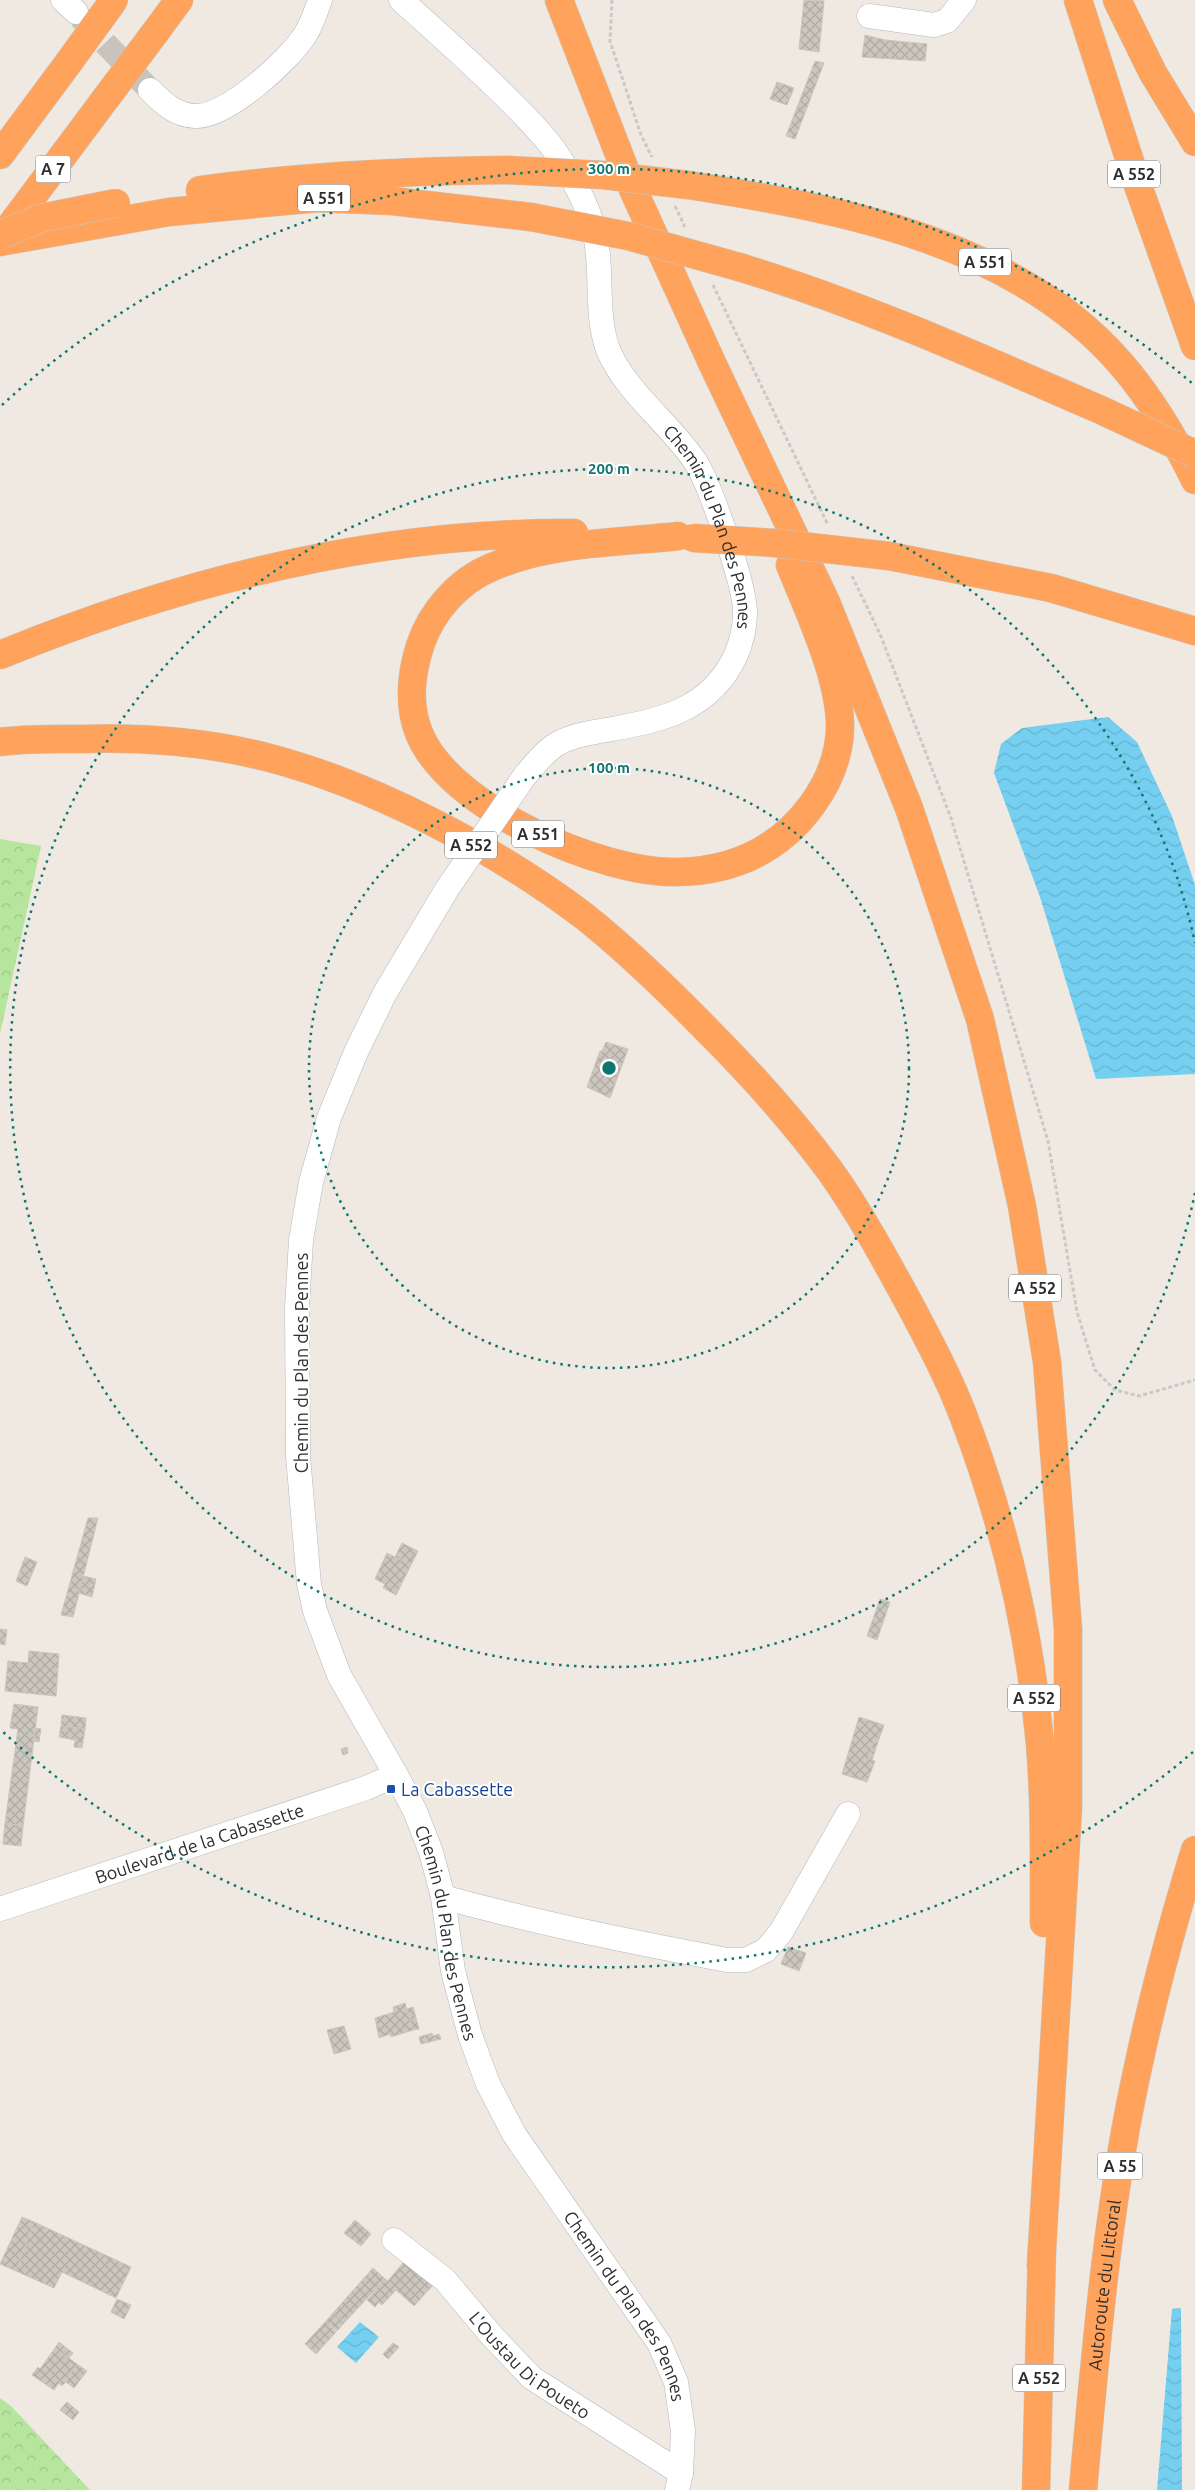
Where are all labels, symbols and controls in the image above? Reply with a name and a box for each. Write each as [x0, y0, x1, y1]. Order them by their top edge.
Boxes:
road number: A 7 [36, 156, 70, 182]
text: 300 m [588, 160, 630, 177]
road number: A 552 [1108, 160, 1160, 188]
road number: A 551 [298, 184, 350, 212]
road number: A 551 [959, 248, 1011, 276]
street label: Chemin du Plan des Pennes [660, 421, 755, 631]
text: 200 m [588, 460, 630, 477]
text: 100 m [588, 759, 630, 776]
road number: A 551 [512, 821, 564, 848]
road number: A 552 [445, 832, 497, 858]
centre of rings [600, 1059, 618, 1077]
street label: Chemin du Plan des Pennes [291, 1252, 311, 1473]
road number: A 552 [1009, 1275, 1061, 1302]
road number: A 552 [1008, 1685, 1060, 1712]
place label: La Cabassette [401, 1779, 513, 1799]
marker: La Cabassette [385, 1783, 397, 1795]
street label: Boulevard de la Cabassette [92, 1799, 306, 1887]
street label: Chemin du Plan des Pennes [411, 1822, 481, 2043]
road number: A 55 [1098, 2152, 1142, 2180]
street label: Autoroute du Littoral [1084, 2198, 1124, 2372]
street label: Chemin du Plan des Pennes [560, 2207, 689, 2403]
street label: L'Oustau Di Poueto [466, 2307, 594, 2423]
road number: A 552 [1013, 2364, 1065, 2392]

